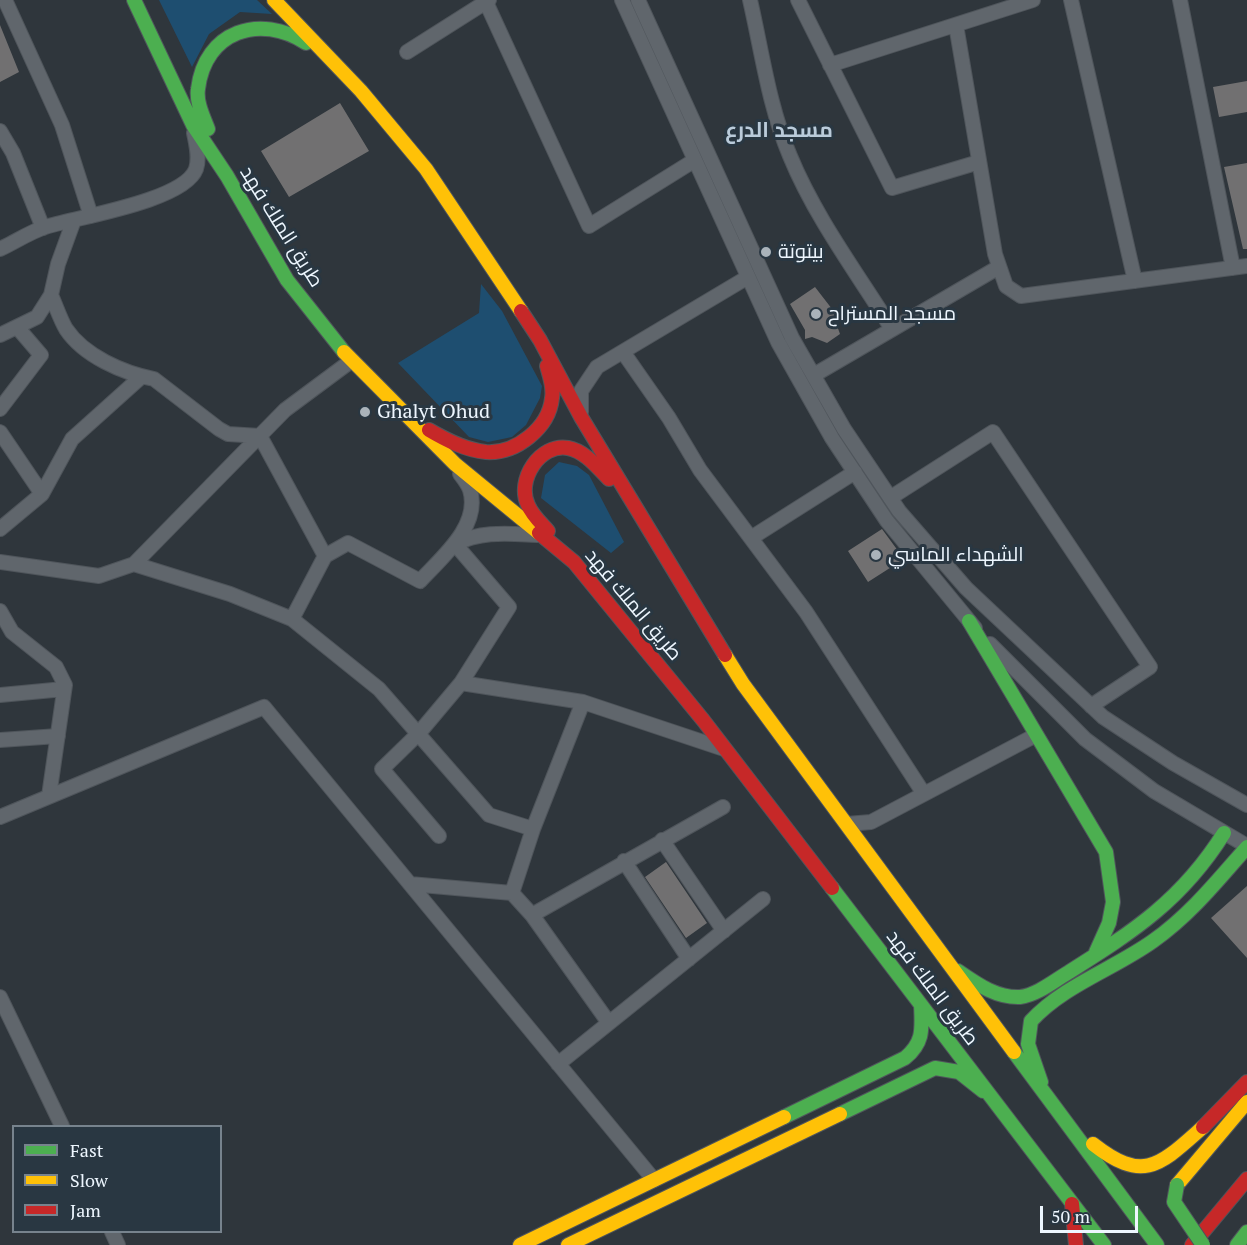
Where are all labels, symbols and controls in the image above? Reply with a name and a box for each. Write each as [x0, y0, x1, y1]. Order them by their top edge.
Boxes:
district label: مسجد الدرع [725, 118, 833, 144]
street label: طريق الملك فهد [234, 162, 328, 292]
place label: بيتوتة [778, 240, 824, 264]
marker: بيتوتة [759, 245, 773, 259]
place label: مسجد المستراح [828, 302, 956, 326]
marker: مسجد المستراح [809, 307, 823, 321]
place label: Ghalyt Ohud [377, 400, 490, 424]
marker: Ghalyt Ohud [358, 405, 372, 419]
place label: الشهداء الماسي [888, 543, 1024, 567]
street label: طريق الملك فهد [579, 544, 687, 666]
marker: الشهداء الماسي [869, 548, 883, 562]
street label: طريق الملك فهد [881, 926, 983, 1050]
legend [12, 1125, 222, 1233]
text: Fast [70, 1138, 103, 1162]
text: Slow [70, 1168, 108, 1192]
scale bar [1043, 1194, 1140, 1232]
text: Jam [70, 1198, 101, 1222]
text: 50 m [1051, 1204, 1090, 1228]

